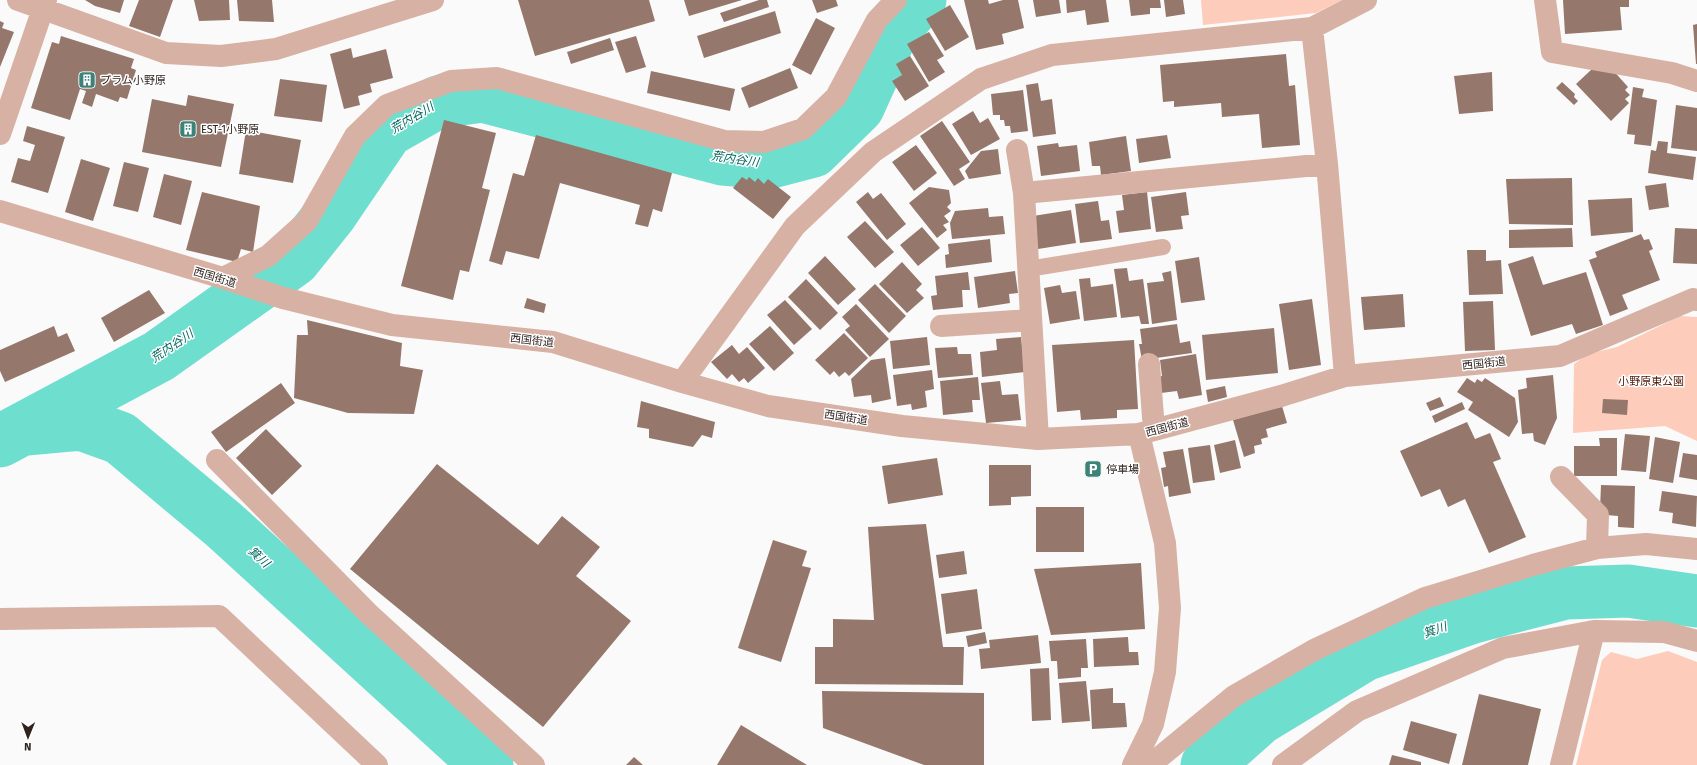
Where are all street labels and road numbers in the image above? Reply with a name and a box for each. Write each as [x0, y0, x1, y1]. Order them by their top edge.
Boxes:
street label: 西国街道 [192, 265, 238, 290]
street label: 西国街道 [509, 331, 555, 350]
street label: 西国街道 [1461, 355, 1507, 372]
street label: 西国街道 [823, 408, 869, 427]
street label: 西国街道 [1144, 416, 1190, 439]

